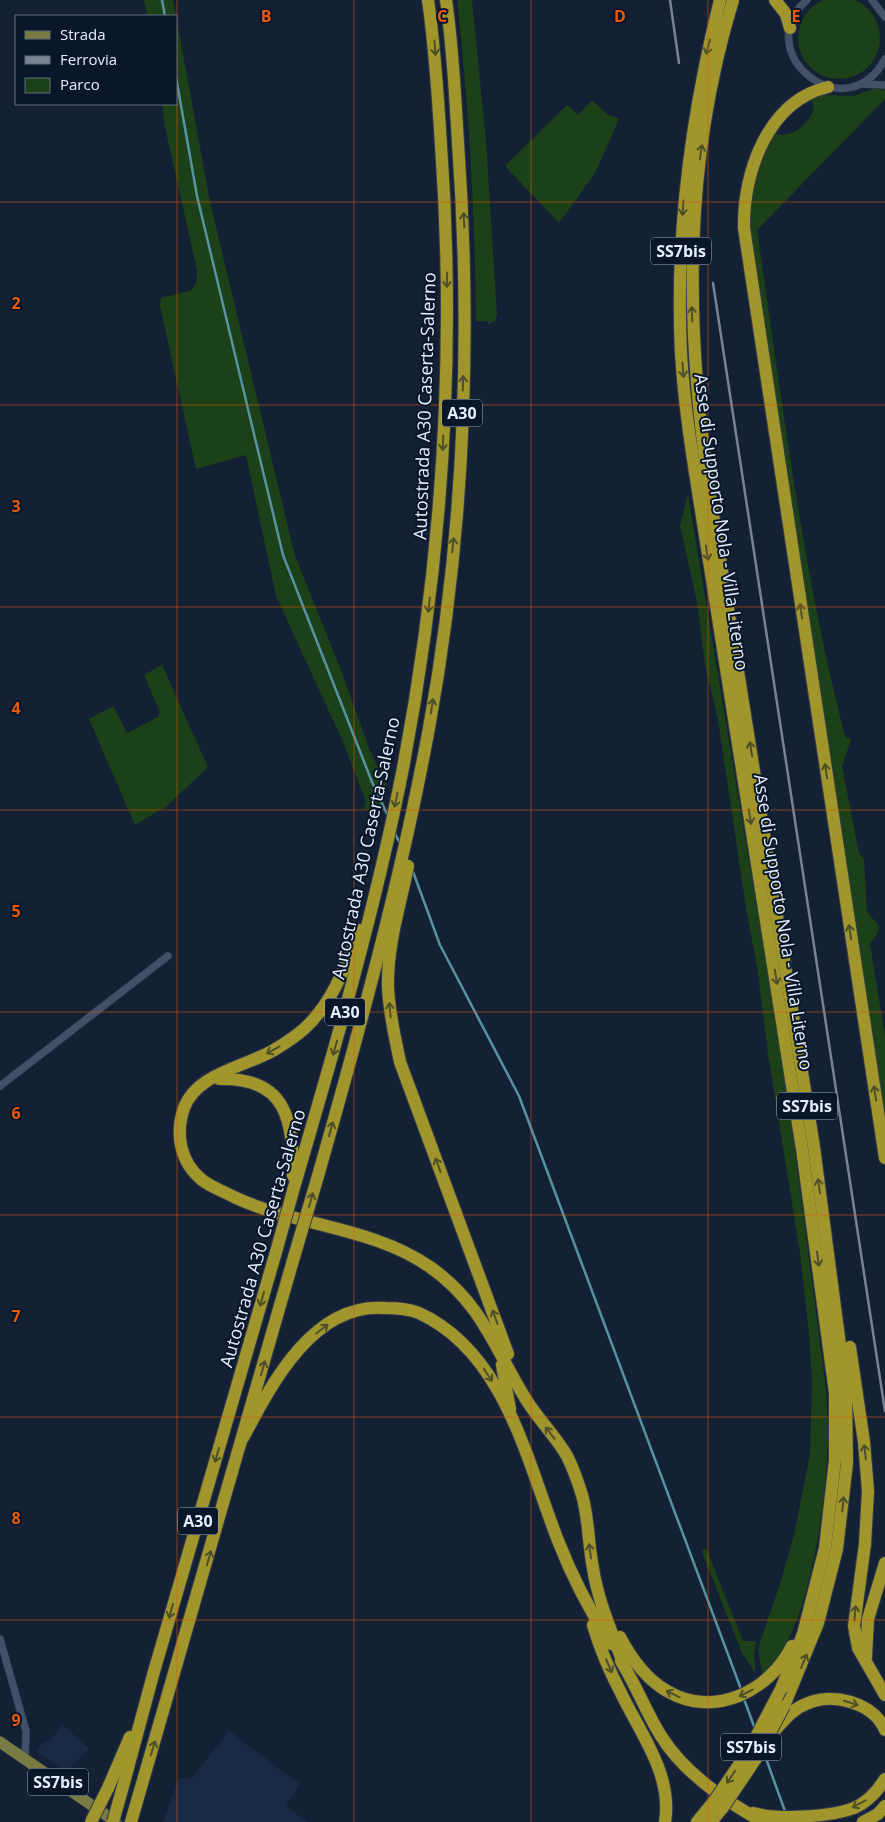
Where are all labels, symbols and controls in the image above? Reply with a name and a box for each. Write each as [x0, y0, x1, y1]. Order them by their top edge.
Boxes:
text: B [261, 5, 271, 27]
text: C [437, 5, 447, 27]
text: D [614, 5, 626, 27]
text: E [792, 5, 801, 27]
legend [15, 15, 178, 105]
text: Strada [60, 24, 106, 44]
one-way arrow [703, 39, 712, 55]
one-way arrow [430, 40, 439, 56]
text: Ferrovia [60, 49, 117, 69]
text: Parco [60, 74, 100, 94]
one-way arrow [696, 145, 706, 161]
one-way arrow [679, 199, 688, 215]
one-way arrow [459, 213, 468, 229]
road number: SS7bis [651, 238, 711, 264]
street label: Autostrada A30 Caserta-Salerno [407, 272, 441, 540]
one-way arrow [442, 272, 452, 288]
text: 2 [11, 292, 21, 314]
one-way arrow [687, 307, 697, 323]
one-way arrow [678, 362, 687, 378]
street label: Asse di Supporto Nola - Villa Literno [689, 372, 755, 672]
one-way arrow [459, 375, 468, 391]
road number: A30 [442, 399, 482, 426]
one-way arrow [439, 435, 448, 451]
text: 3 [11, 495, 21, 517]
one-way arrow [448, 537, 458, 553]
one-way arrow [702, 544, 712, 560]
one-way arrow [424, 596, 434, 612]
one-way arrow [796, 603, 806, 619]
text: 4 [11, 697, 21, 719]
one-way arrow [427, 698, 437, 714]
street label: Autostrada A30 Caserta-Salerno [325, 715, 405, 981]
one-way arrow [745, 741, 755, 757]
one-way arrow [820, 764, 830, 780]
street label: Asse di Supporto Nola - Villa Literno [749, 772, 819, 1072]
one-way arrow [391, 792, 400, 808]
one-way arrow [745, 808, 755, 824]
text: 5 [11, 900, 21, 922]
one-way arrow [845, 924, 855, 940]
one-way arrow [771, 969, 781, 985]
road number: A30 [325, 999, 365, 1026]
one-way arrow [385, 1003, 395, 1019]
one-way arrow [329, 1040, 339, 1056]
one-way arrow [265, 1045, 280, 1055]
one-way arrow [870, 1085, 880, 1101]
road number: SS7bis [777, 1092, 837, 1120]
text: 6 [11, 1102, 21, 1124]
street label: Autostrada A30 Caserta-Salerno [214, 1106, 310, 1370]
one-way arrow [326, 1121, 336, 1137]
one-way arrow [433, 1158, 443, 1173]
one-way arrow [814, 1179, 824, 1195]
one-way arrow [306, 1192, 316, 1208]
one-way arrow [813, 1251, 823, 1267]
one-way arrow [257, 1291, 267, 1307]
text: 7 [11, 1305, 21, 1327]
one-way arrow [490, 1310, 499, 1325]
one-way arrow [315, 1324, 329, 1334]
one-way arrow [258, 1361, 268, 1377]
one-way arrow [483, 1368, 493, 1382]
one-way arrow [544, 1427, 555, 1440]
one-way arrow [860, 1444, 870, 1460]
one-way arrow [211, 1447, 221, 1463]
one-way arrow [838, 1497, 848, 1513]
text: 8 [11, 1507, 21, 1529]
road number: A30 [178, 1508, 218, 1534]
one-way arrow [585, 1543, 595, 1559]
one-way arrow [204, 1551, 214, 1567]
one-way arrow [166, 1603, 176, 1619]
one-way arrow [850, 1605, 860, 1621]
one-way arrow [800, 1654, 809, 1669]
one-way arrow [604, 1658, 614, 1673]
one-way arrow [666, 1688, 681, 1698]
one-way arrow [739, 1689, 754, 1698]
one-way arrow [843, 1698, 859, 1708]
text: 9 [11, 1709, 21, 1731]
road number: SS7bis [721, 1734, 781, 1760]
one-way arrow [148, 1740, 158, 1756]
road number: SS7bis [28, 1768, 88, 1795]
one-way arrow [726, 1770, 736, 1784]
one-way arrow [852, 1799, 867, 1809]

